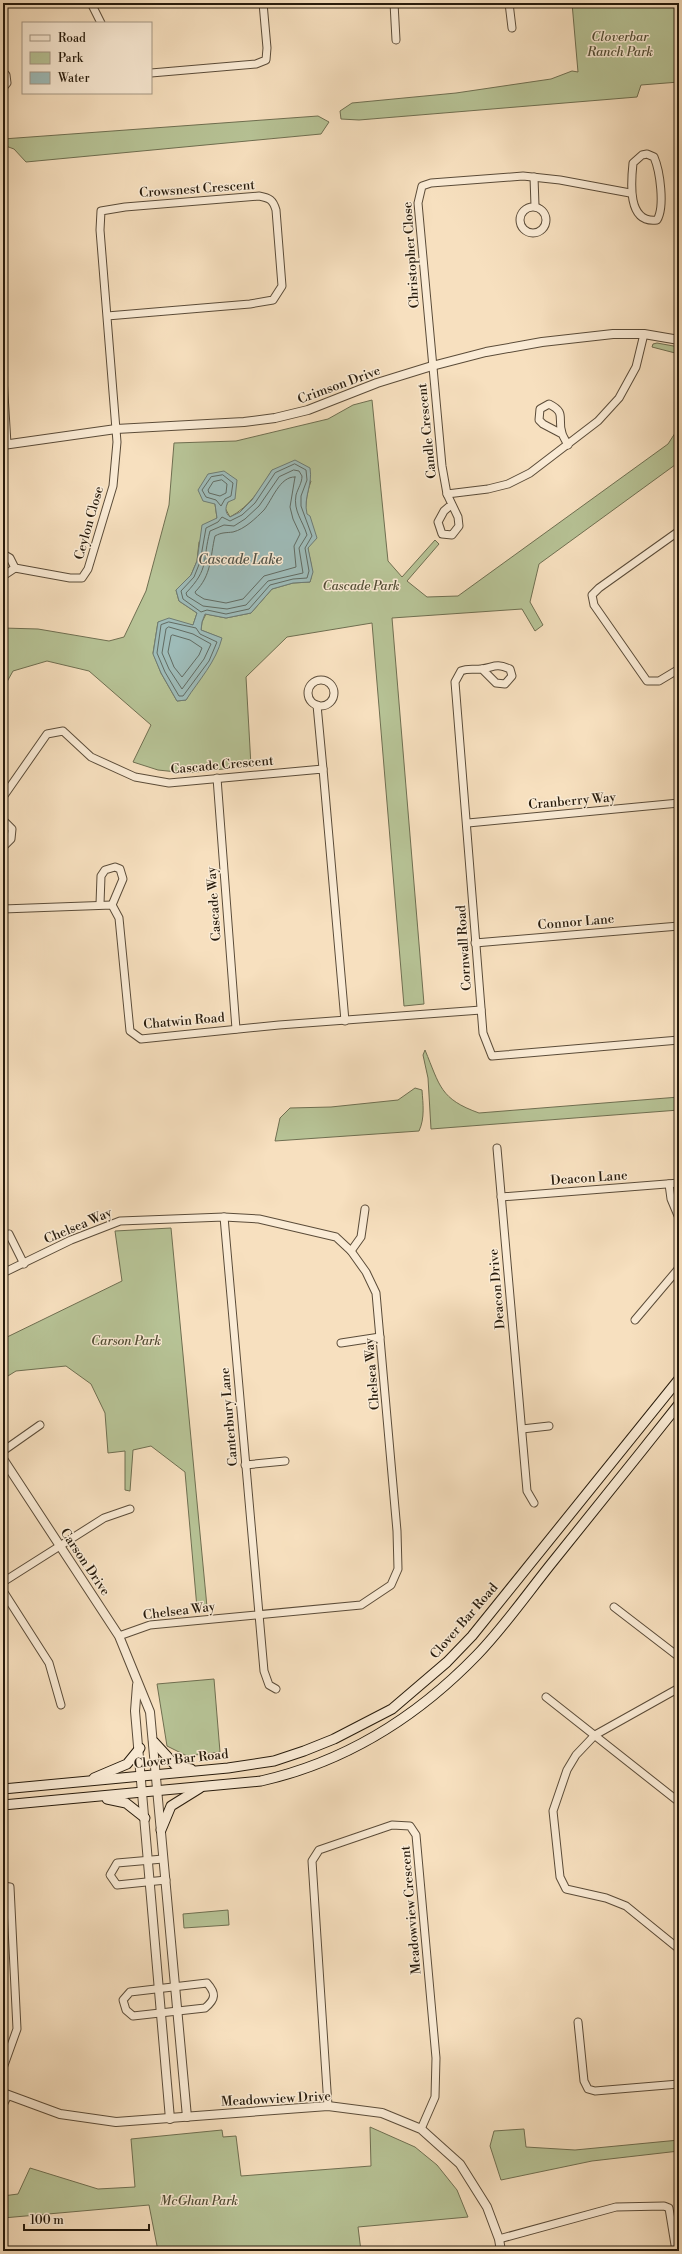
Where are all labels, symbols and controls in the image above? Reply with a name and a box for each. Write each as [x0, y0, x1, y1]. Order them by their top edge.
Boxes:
legend [22, 22, 152, 94]
park label: Cloverbar Ranch Park [586, 29, 653, 60]
text: Road [58, 31, 86, 46]
text: Park [58, 51, 84, 66]
text: Water [57, 71, 90, 86]
street label: Crowsnest Crescent [139, 177, 256, 201]
street label: Christopher Close [399, 201, 423, 309]
street label: Crimson Drive [295, 362, 383, 407]
street label: Candle Crescent [414, 382, 440, 480]
street label: Ceylon Close [71, 484, 107, 562]
water label: Cascade Lake [198, 551, 283, 569]
park label: Cascade Park [322, 578, 400, 594]
street label: Cascade Crescent [170, 753, 274, 777]
street label: Cranberry Way [528, 789, 617, 813]
street label: Cascade Way [203, 865, 225, 942]
street label: Cornwall Road [453, 904, 475, 991]
street label: Connor Lane [537, 911, 615, 933]
street label: Chatwin Road [143, 1009, 226, 1033]
street label: Deacon Lane [550, 1167, 628, 1189]
street label: Chelsea Way [42, 1204, 115, 1248]
street label: Deacon Drive [485, 1248, 508, 1330]
park label: Carson Park [91, 1333, 161, 1349]
street label: Chelsea Way [361, 1337, 383, 1411]
street label: Canterbury Lane [217, 1366, 241, 1467]
street label: Carson Drive [57, 1525, 114, 1599]
street label: Clover Bar Road [427, 1579, 502, 1662]
street label: Chelsea Way [142, 1599, 217, 1623]
street label: Clover Bar Road [133, 1746, 230, 1772]
street label: Meadowview Crescent [397, 1845, 425, 1975]
street label: Meadowview Drive [221, 2088, 332, 2110]
park label: McGhan Park [160, 2193, 238, 2209]
scale bar [24, 2206, 149, 2232]
text: 100 m [30, 2213, 64, 2228]

